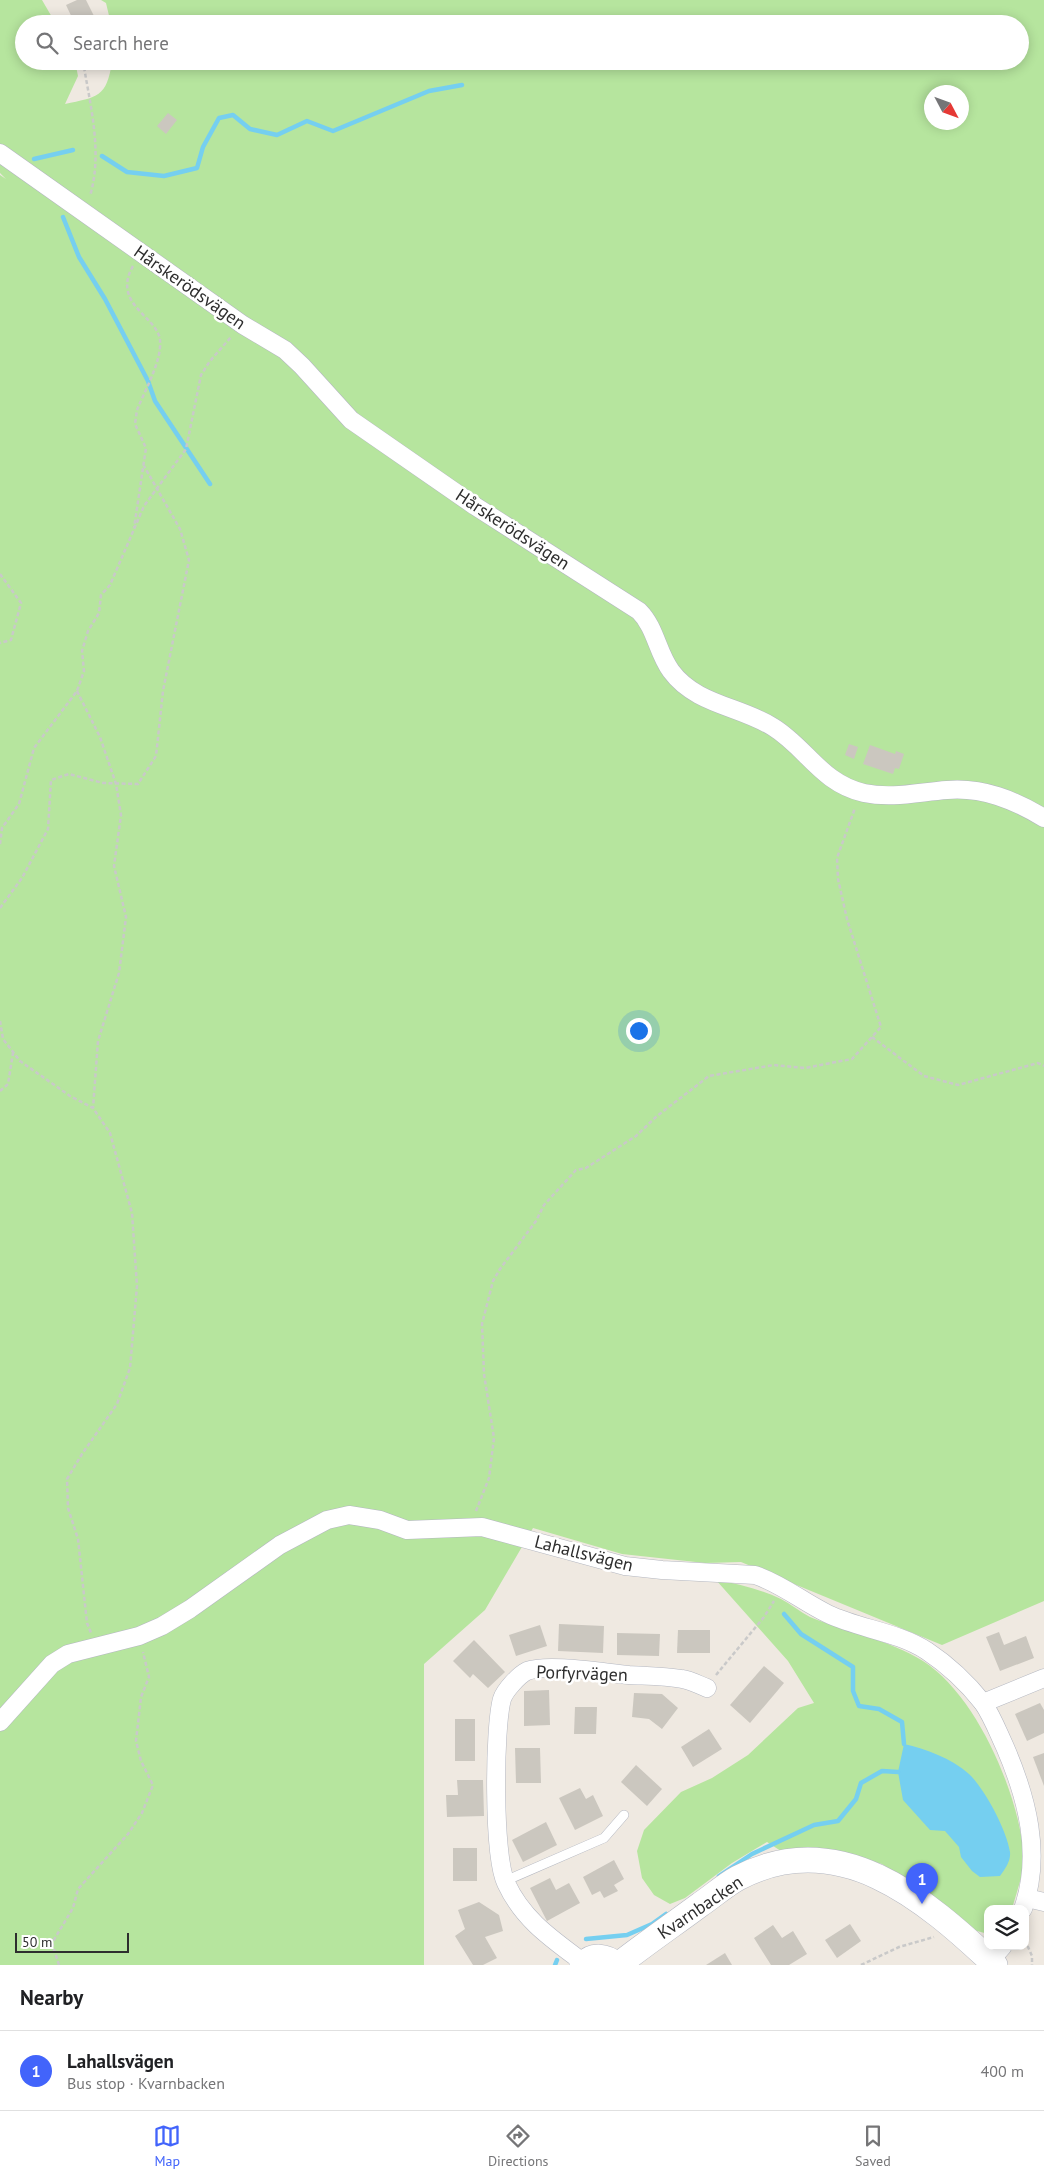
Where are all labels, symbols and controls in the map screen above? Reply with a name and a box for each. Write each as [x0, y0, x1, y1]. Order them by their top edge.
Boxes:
search box [15, 15, 1029, 70]
icon: search [33, 29, 61, 57]
text: Search here [73, 31, 169, 55]
north arrow [924, 85, 969, 130]
street label: Hårskerödsvägen [130, 240, 250, 334]
street label: Hårskerödsvägen [452, 484, 574, 574]
your location [626, 1018, 652, 1044]
street label: Lahallsvägen [532, 1530, 636, 1576]
street label: Porfyrvägen [536, 1660, 628, 1686]
pin: 1 [906, 1863, 938, 1904]
street label: Kvarnbacken [653, 1870, 747, 1944]
map controls [984, 1905, 1029, 1950]
button: layers [984, 1905, 1029, 1950]
scale bar [15, 1930, 129, 1953]
text: 50 m [22, 1933, 52, 1951]
text: Nearby [20, 1984, 83, 2011]
text: Lahallsvägen [67, 2049, 174, 2073]
text: 1 [31, 2061, 41, 2081]
text: 400 m [981, 2061, 1024, 2081]
text: Bus stop · Kvarnbacken [67, 2073, 225, 2093]
tab: Map [153, 2122, 181, 2170]
tab: Directions [488, 2122, 548, 2170]
tab: Saved [855, 2122, 891, 2170]

